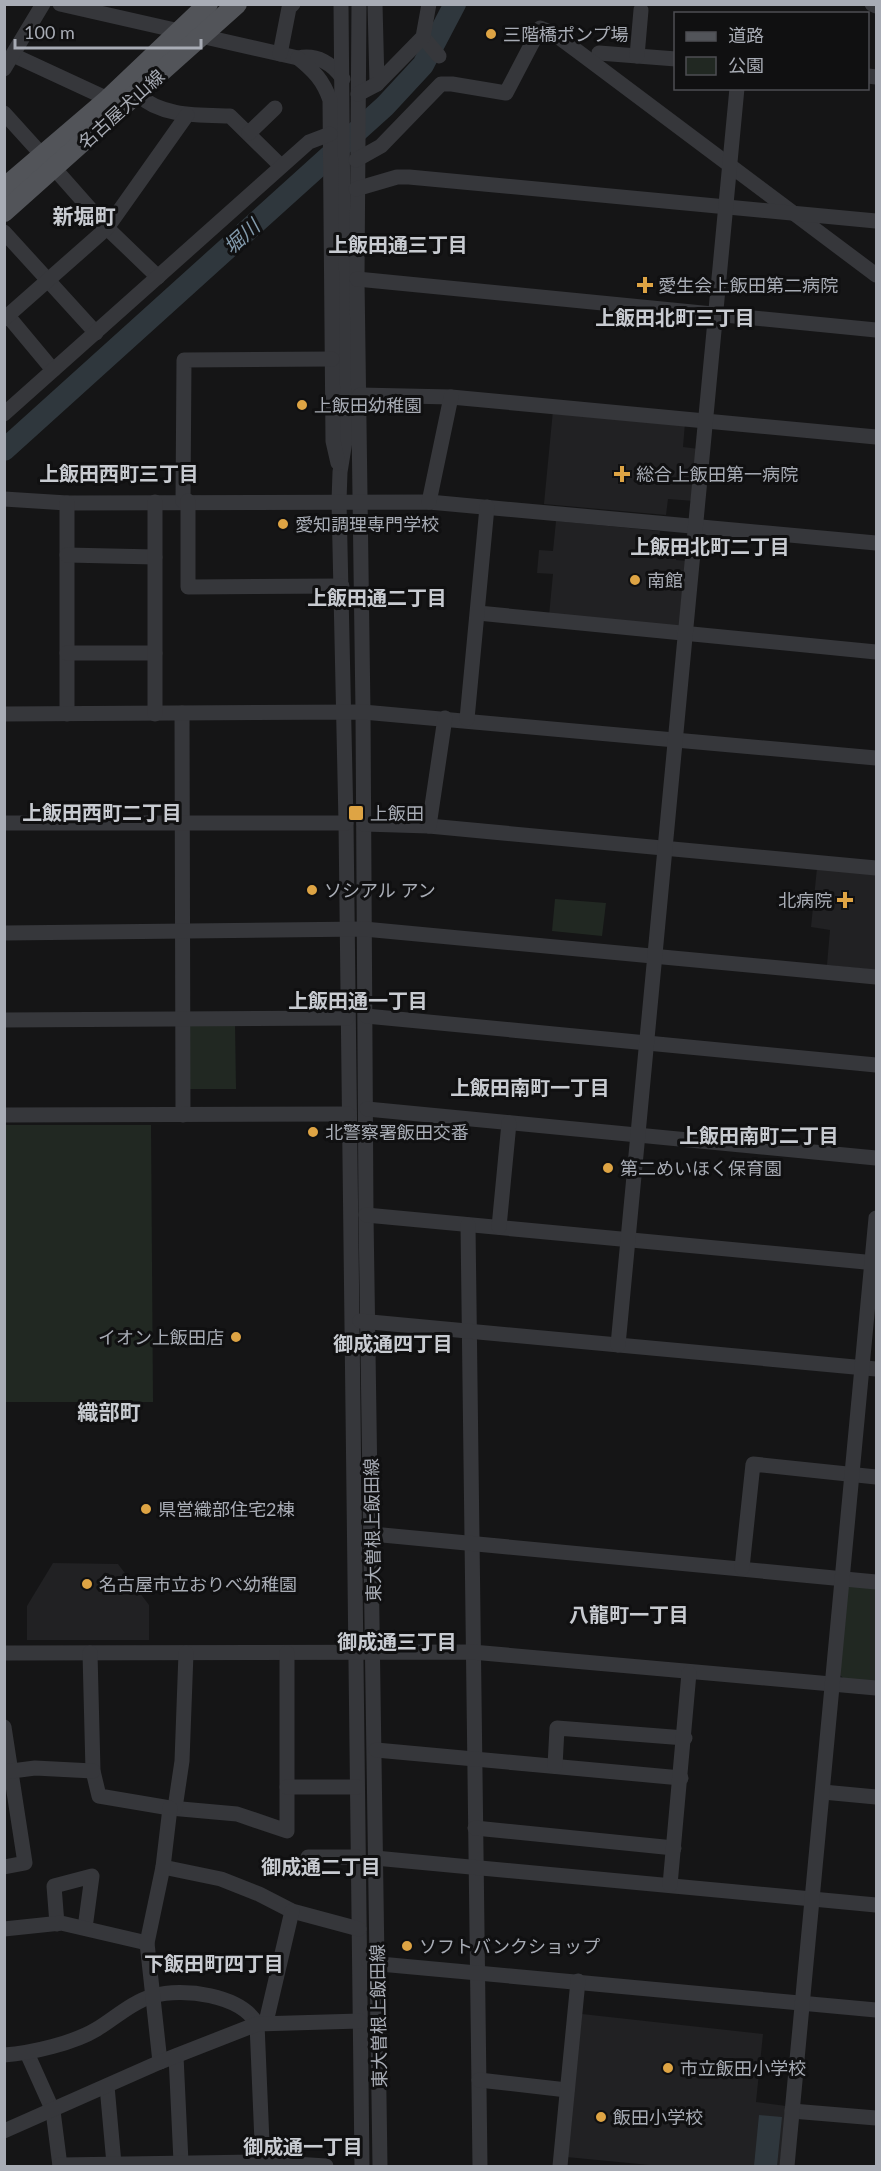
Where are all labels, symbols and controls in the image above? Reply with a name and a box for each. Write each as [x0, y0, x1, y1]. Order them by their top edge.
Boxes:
scale bar [15, 12, 201, 50]
legend [674, 12, 869, 90]
text: 100 m [24, 21, 75, 43]
place label: 三階橋ポンプ場 [503, 23, 628, 45]
text: 道路 [728, 24, 764, 46]
marker: 三階橋ポンプ場 [484, 27, 498, 41]
text: 公園 [728, 54, 764, 76]
street label: 名古屋犬山線 [74, 65, 168, 153]
district label: 新堀町 [53, 203, 116, 228]
water label: 堀川 [218, 212, 265, 258]
district label: 上飯田通三丁目 [328, 232, 468, 256]
place label: 愛生会上飯田第二病院 [658, 274, 838, 296]
marker: 愛生会上飯田第二病院 [636, 276, 654, 294]
district label: 上飯田北町三丁目 [595, 305, 755, 329]
place label: 上飯田幼稚園 [314, 394, 422, 416]
marker: 上飯田幼稚園 [295, 398, 309, 412]
district label: 上飯田西町三丁目 [39, 461, 199, 485]
place label: 総合上飯田第一病院 [636, 463, 798, 485]
marker: 総合上飯田第一病院 [613, 465, 631, 483]
place label: 愛知調理専門学校 [295, 513, 439, 535]
marker: 愛知調理専門学校 [276, 517, 290, 531]
district label: 上飯田北町二丁目 [630, 534, 790, 558]
place label: 南館 [647, 569, 683, 591]
marker: 南館 [628, 573, 642, 587]
district label: 上飯田通二丁目 [307, 585, 447, 609]
district label: 上飯田西町二丁目 [22, 800, 182, 824]
place label: 上飯田 [370, 802, 424, 824]
marker: 上飯田 [347, 804, 365, 822]
place label: ソシアル アン [324, 879, 436, 901]
marker: ソシアル アン [305, 883, 319, 897]
place label: 北病院 [778, 889, 832, 911]
marker: 北病院 [836, 891, 854, 909]
district label: 上飯田通一丁目 [288, 988, 428, 1012]
district label: 上飯田南町一丁目 [450, 1075, 610, 1099]
place label: 北警察署飯田交番 [325, 1121, 469, 1143]
district label: 上飯田南町二丁目 [679, 1123, 839, 1147]
marker: 北警察署飯田交番 [306, 1125, 320, 1139]
place label: 第二めいほく保育園 [620, 1157, 782, 1179]
marker: 第二めいほく保育園 [601, 1161, 615, 1175]
place label: イオン上飯田店 [98, 1326, 224, 1348]
marker: イオン上飯田店 [229, 1330, 243, 1344]
district label: 御成通四丁目 [333, 1331, 453, 1355]
district label: 織部町 [78, 1399, 141, 1424]
street label: 東大曽根上飯田線 [360, 1458, 384, 1602]
place label: 県営織部住宅2棟 [158, 1498, 294, 1520]
marker: 県営織部住宅2棟 [139, 1502, 153, 1516]
place label: 名古屋市立おりべ幼稚園 [99, 1573, 297, 1595]
marker: 名古屋市立おりべ幼稚園 [80, 1577, 94, 1591]
district label: 八龍町一丁目 [569, 1602, 689, 1626]
district label: 御成通三丁目 [337, 1629, 457, 1653]
district label: 御成通二丁目 [261, 1854, 381, 1878]
place label: ソフトバンクショップ [419, 1935, 600, 1957]
marker: ソフトバンクショップ [400, 1939, 414, 1953]
street label: 東大曽根上飯田線 [366, 1944, 390, 2088]
district label: 下飯田町四丁目 [144, 1951, 284, 1975]
place label: 市立飯田小学校 [680, 2057, 806, 2079]
marker: 市立飯田小学校 [661, 2061, 675, 2075]
place label: 飯田小学校 [613, 2106, 703, 2128]
marker: 飯田小学校 [594, 2110, 608, 2124]
district label: 御成通一丁目 [243, 2134, 363, 2158]

